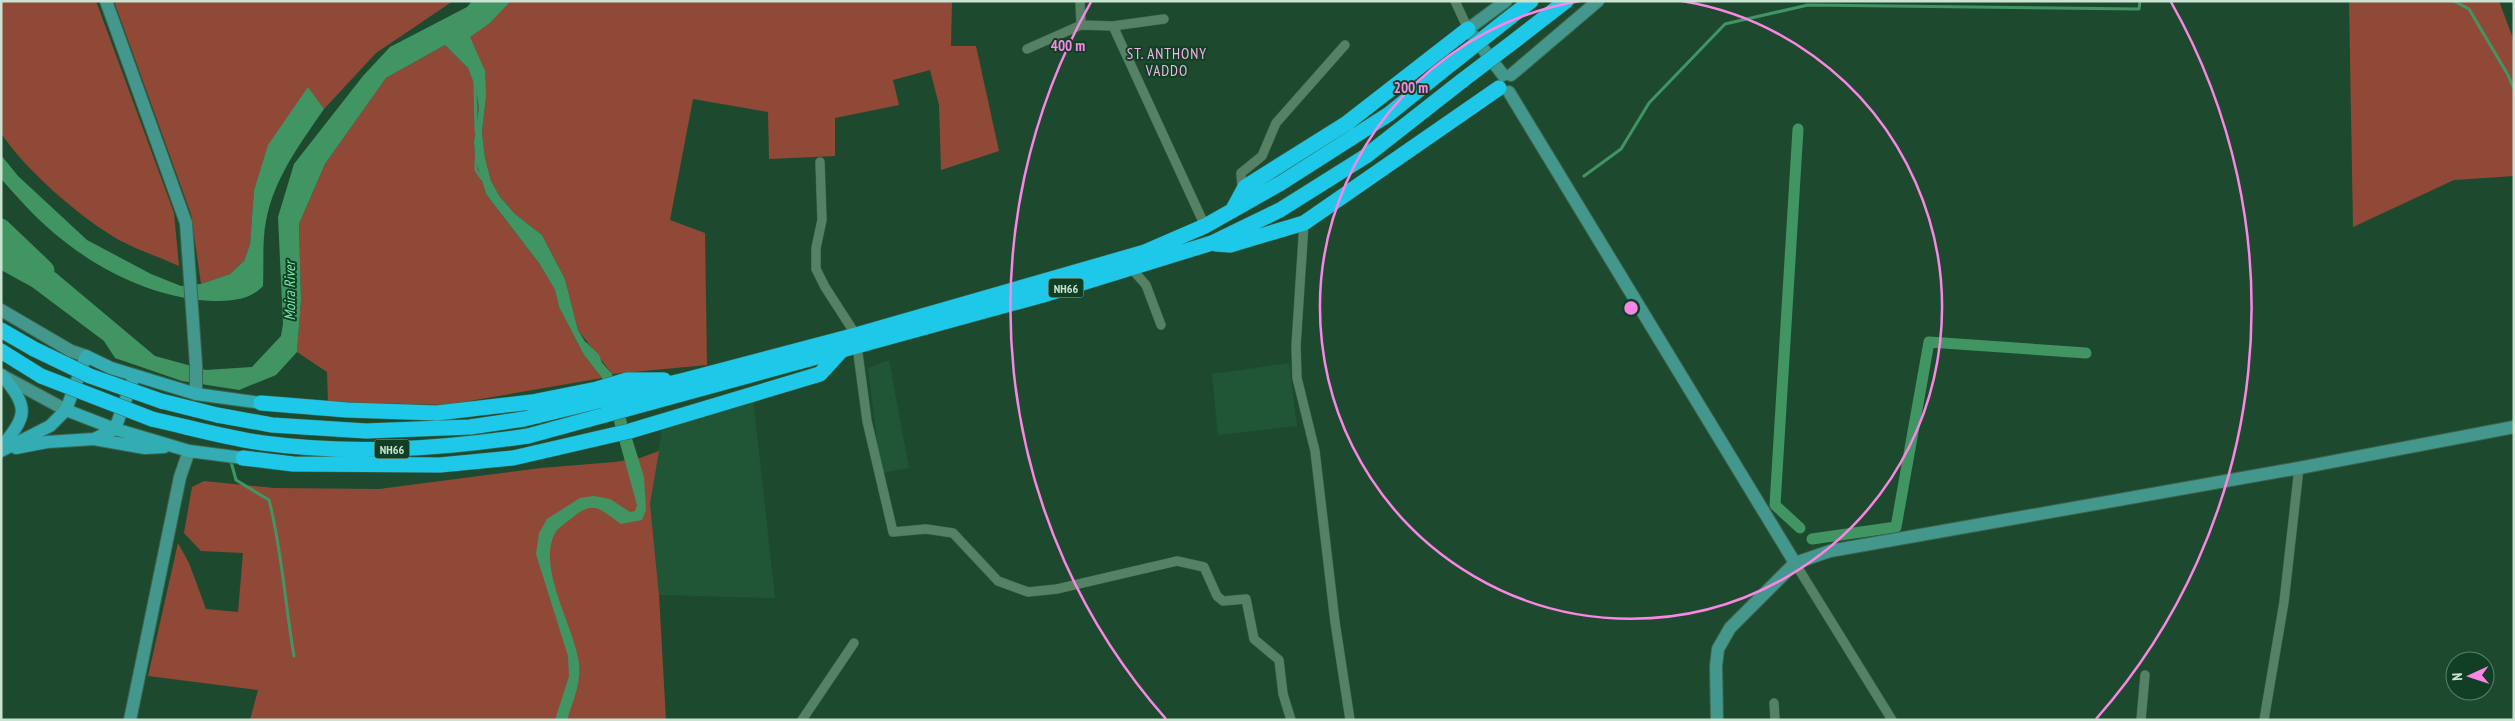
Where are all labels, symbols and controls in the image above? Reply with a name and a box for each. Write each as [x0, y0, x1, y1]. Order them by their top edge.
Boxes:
text: 400 m [1051, 36, 1085, 55]
district label: ST. ANTHONY VADDO [1127, 44, 1207, 80]
text: 200 m [1394, 78, 1428, 97]
water label: Moira River [280, 260, 299, 321]
road number: NH66 [1048, 278, 1084, 298]
centre of rings [1622, 299, 1640, 317]
road number: NH66 [374, 439, 410, 458]
north arrow [2445, 651, 2495, 701]
text: N [2448, 672, 2466, 681]

